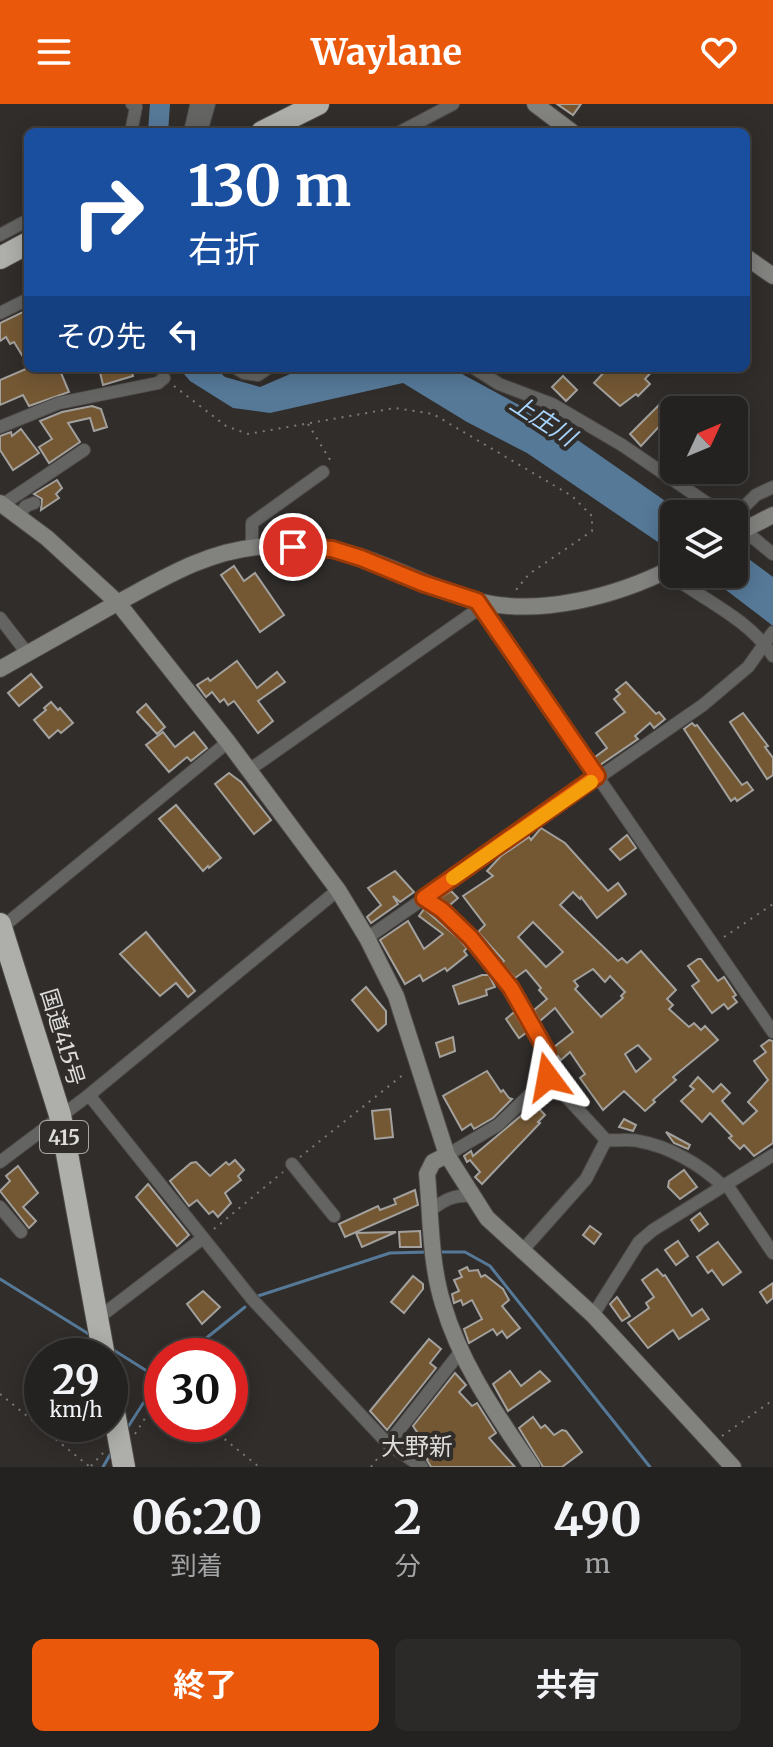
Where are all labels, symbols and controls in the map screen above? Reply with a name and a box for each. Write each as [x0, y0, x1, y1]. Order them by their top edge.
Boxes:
icon: menu [32, 30, 76, 74]
text: Waylane [311, 30, 462, 75]
icon: heart [697, 30, 741, 74]
text: 130 m [188, 151, 351, 221]
icon: right [56, 160, 160, 264]
text: 右折 [188, 227, 260, 272]
icon: left [162, 312, 206, 356]
text: その先 [56, 317, 146, 355]
water label: 上庄川 [504, 387, 584, 454]
north arrow [660, 396, 748, 484]
map controls [660, 396, 748, 588]
button: layers [660, 500, 748, 588]
pin [259, 513, 327, 581]
icon: arrive [271, 525, 315, 569]
street label: 国道415号 [35, 985, 91, 1089]
position arrow [506, 1035, 590, 1119]
road number: 415 [40, 1121, 88, 1153]
speed limit sign: 30 [144, 1338, 248, 1442]
text: 29 [52, 1355, 100, 1405]
text: km/h [50, 1397, 102, 1422]
district label: 大野新 [381, 1431, 453, 1462]
text: 06:20 [131, 1487, 262, 1547]
text: 2 [394, 1487, 422, 1547]
text: 490 [553, 1489, 642, 1549]
text: m [584, 1547, 610, 1580]
text: 到着 [171, 1549, 223, 1582]
text: 分 [395, 1549, 421, 1582]
button: 終了 [32, 1639, 379, 1731]
button: 共有 [395, 1639, 741, 1731]

